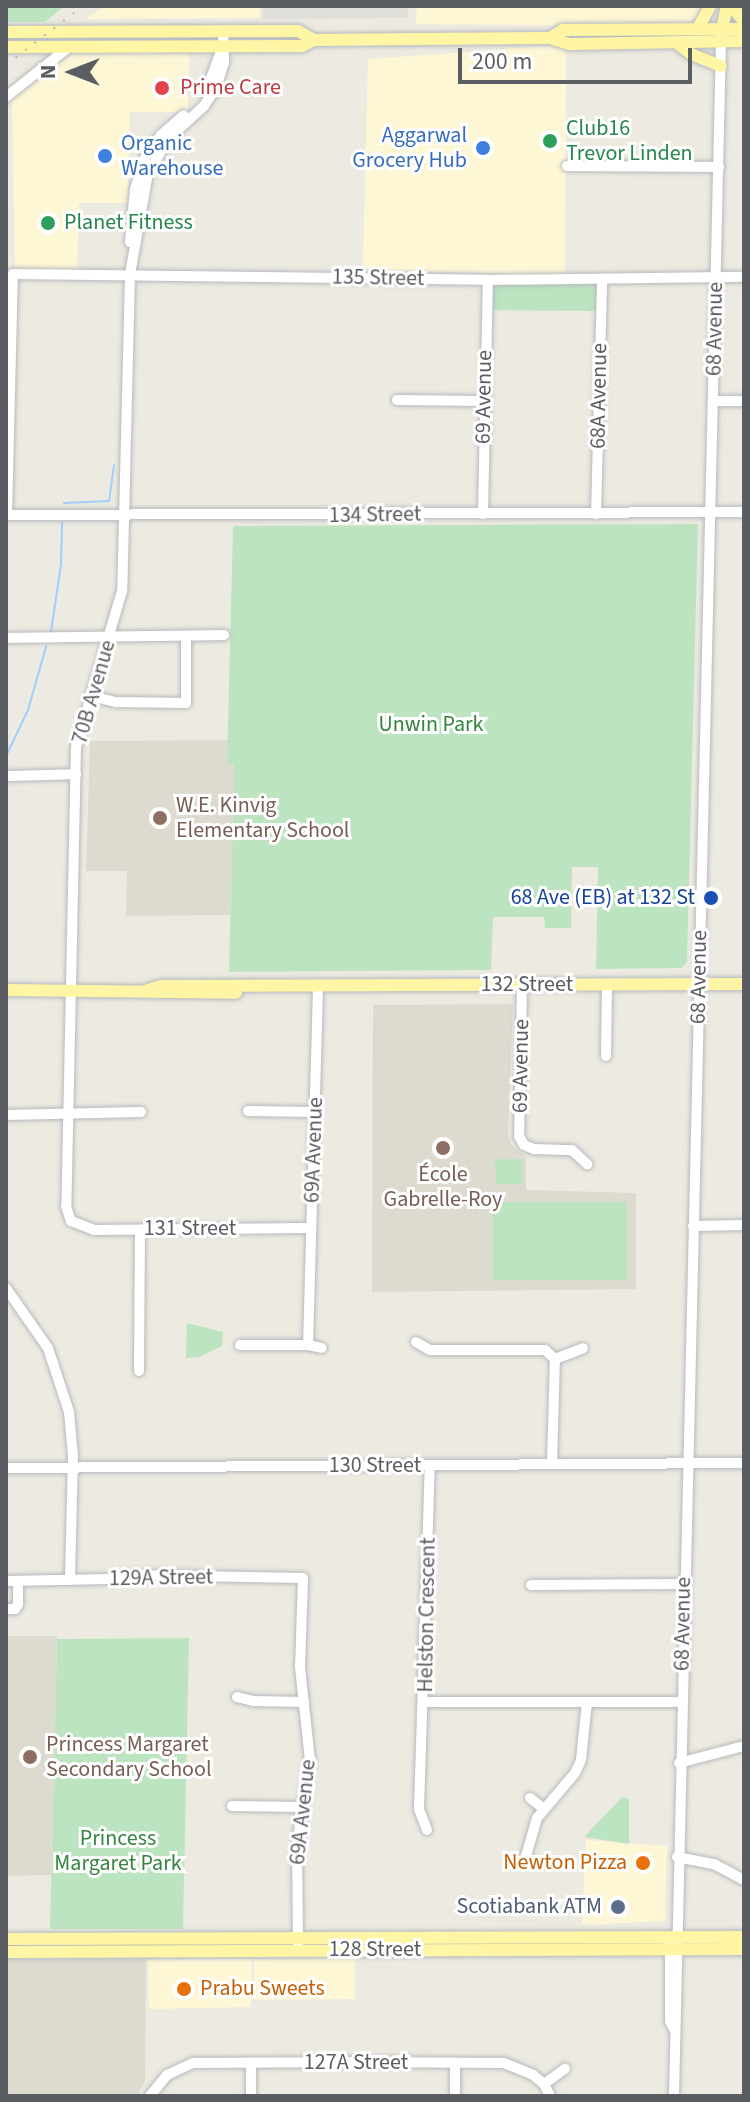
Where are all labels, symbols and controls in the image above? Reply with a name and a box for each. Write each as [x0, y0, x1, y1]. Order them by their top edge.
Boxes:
north arrow [32, 32, 112, 112]
scale bar [462, 32, 696, 82]
text: 200 m [472, 44, 532, 79]
text: N [32, 65, 64, 79]
place label: Prime Care [180, 75, 281, 101]
marker: Prime Care [151, 77, 173, 99]
place label: Club16 Trevor Linden [566, 115, 693, 166]
place label: Aggarwal Grocery Hub [352, 122, 467, 174]
place label: Organic Warehouse [121, 130, 223, 182]
marker: Club16 Trevor Linden [541, 132, 559, 150]
marker: Aggarwal Grocery Hub [474, 139, 492, 157]
marker: Organic Warehouse [96, 147, 114, 165]
place label: Planet Fitness [64, 210, 193, 236]
marker: Planet Fitness [39, 214, 57, 232]
street label: 135 Street [332, 264, 424, 292]
street label: 68 Avenue [701, 282, 729, 376]
street label: 68A Avenue [585, 343, 613, 449]
street label: 69 Avenue [470, 350, 498, 444]
street label: 134 Street [329, 501, 421, 529]
street label: 70B Avenue [67, 637, 121, 747]
park label: Unwin Park [378, 712, 484, 738]
place label: W.E. Kinvig Elementary School [176, 792, 349, 844]
marker: W.E. Kinvig Elementary School [151, 809, 169, 827]
place label: 68 Ave (EB) at 132 St [511, 885, 695, 911]
marker: 68 Ave (EB) at 132 St [702, 889, 720, 907]
street label: 68 Avenue [685, 930, 713, 1024]
street label: 132 Street [481, 972, 573, 998]
street label: 69 Avenue [507, 1019, 535, 1113]
street label: 69A Avenue [299, 1097, 329, 1203]
marker: École Gabrelle-Roy [434, 1139, 452, 1157]
place label: École Gabrelle-Roy [384, 1161, 502, 1212]
street label: 131 Street [144, 1216, 236, 1242]
street label: 130 Street [329, 1453, 421, 1479]
street label: Helston Crescent [412, 1537, 442, 1693]
street label: 129A Street [109, 1564, 213, 1592]
street label: 68 Avenue [669, 1577, 697, 1671]
place label: Princess Margaret Secondary School [46, 1731, 212, 1782]
marker: Princess Margaret Secondary School [21, 1748, 39, 1766]
street label: 69A Avenue [284, 1758, 322, 1866]
park label: Princess Margaret Park [54, 1825, 182, 1876]
place label: Newton Pizza [503, 1850, 627, 1876]
marker: Newton Pizza [634, 1854, 652, 1872]
place label: Scotiabank ATM [456, 1894, 602, 1920]
marker: Scotiabank ATM [609, 1898, 627, 1916]
street label: 128 Street [329, 1937, 421, 1963]
place label: Prabu Sweets [200, 1976, 325, 2002]
marker: Prabu Sweets [175, 1980, 193, 1998]
street label: 127A Street [304, 2050, 408, 2076]

